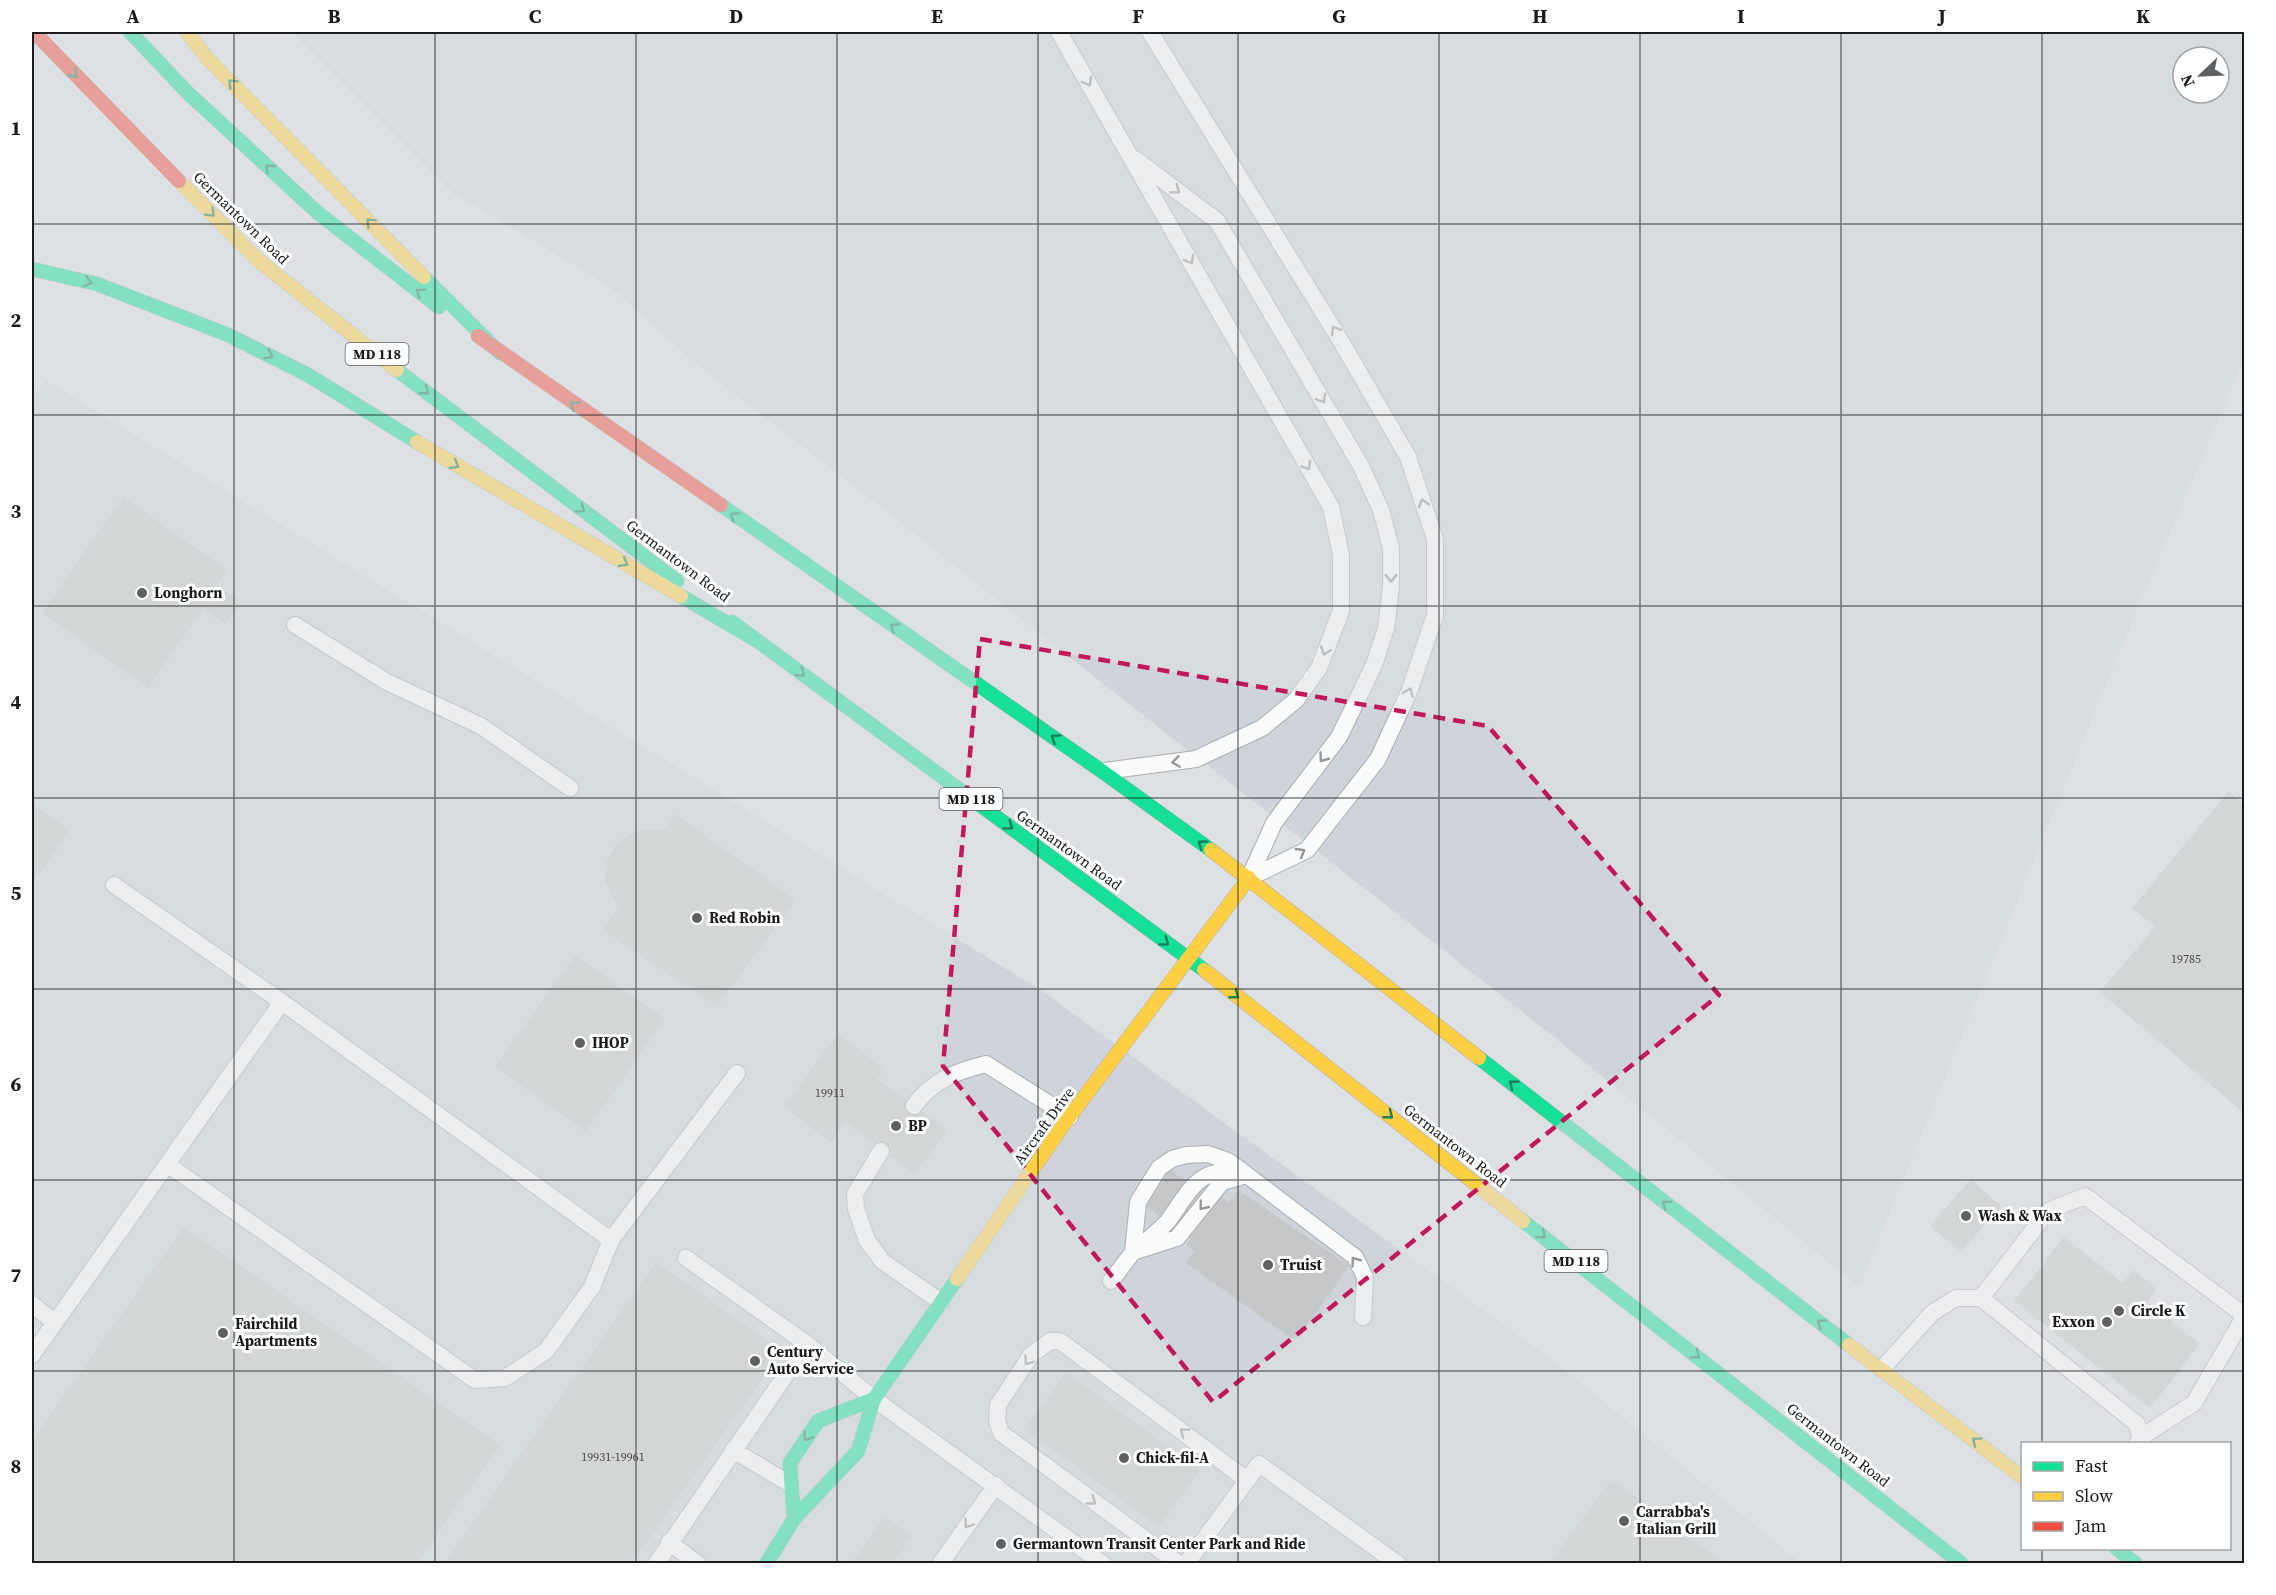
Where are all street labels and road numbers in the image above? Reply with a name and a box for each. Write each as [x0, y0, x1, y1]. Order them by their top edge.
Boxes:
street label: Germantown Road [189, 167, 294, 269]
road number: MD 118 [346, 343, 409, 365]
street label: Germantown Road [622, 514, 735, 607]
road number: MD 118 [940, 788, 1002, 810]
street label: Germantown Road [1012, 804, 1127, 895]
street label: Aircraft Drive [1008, 1082, 1079, 1169]
street label: Germantown Road [1399, 1099, 1512, 1193]
road number: MD 118 [1544, 1250, 1608, 1272]
street label: Germantown Road [1782, 1398, 1895, 1492]

